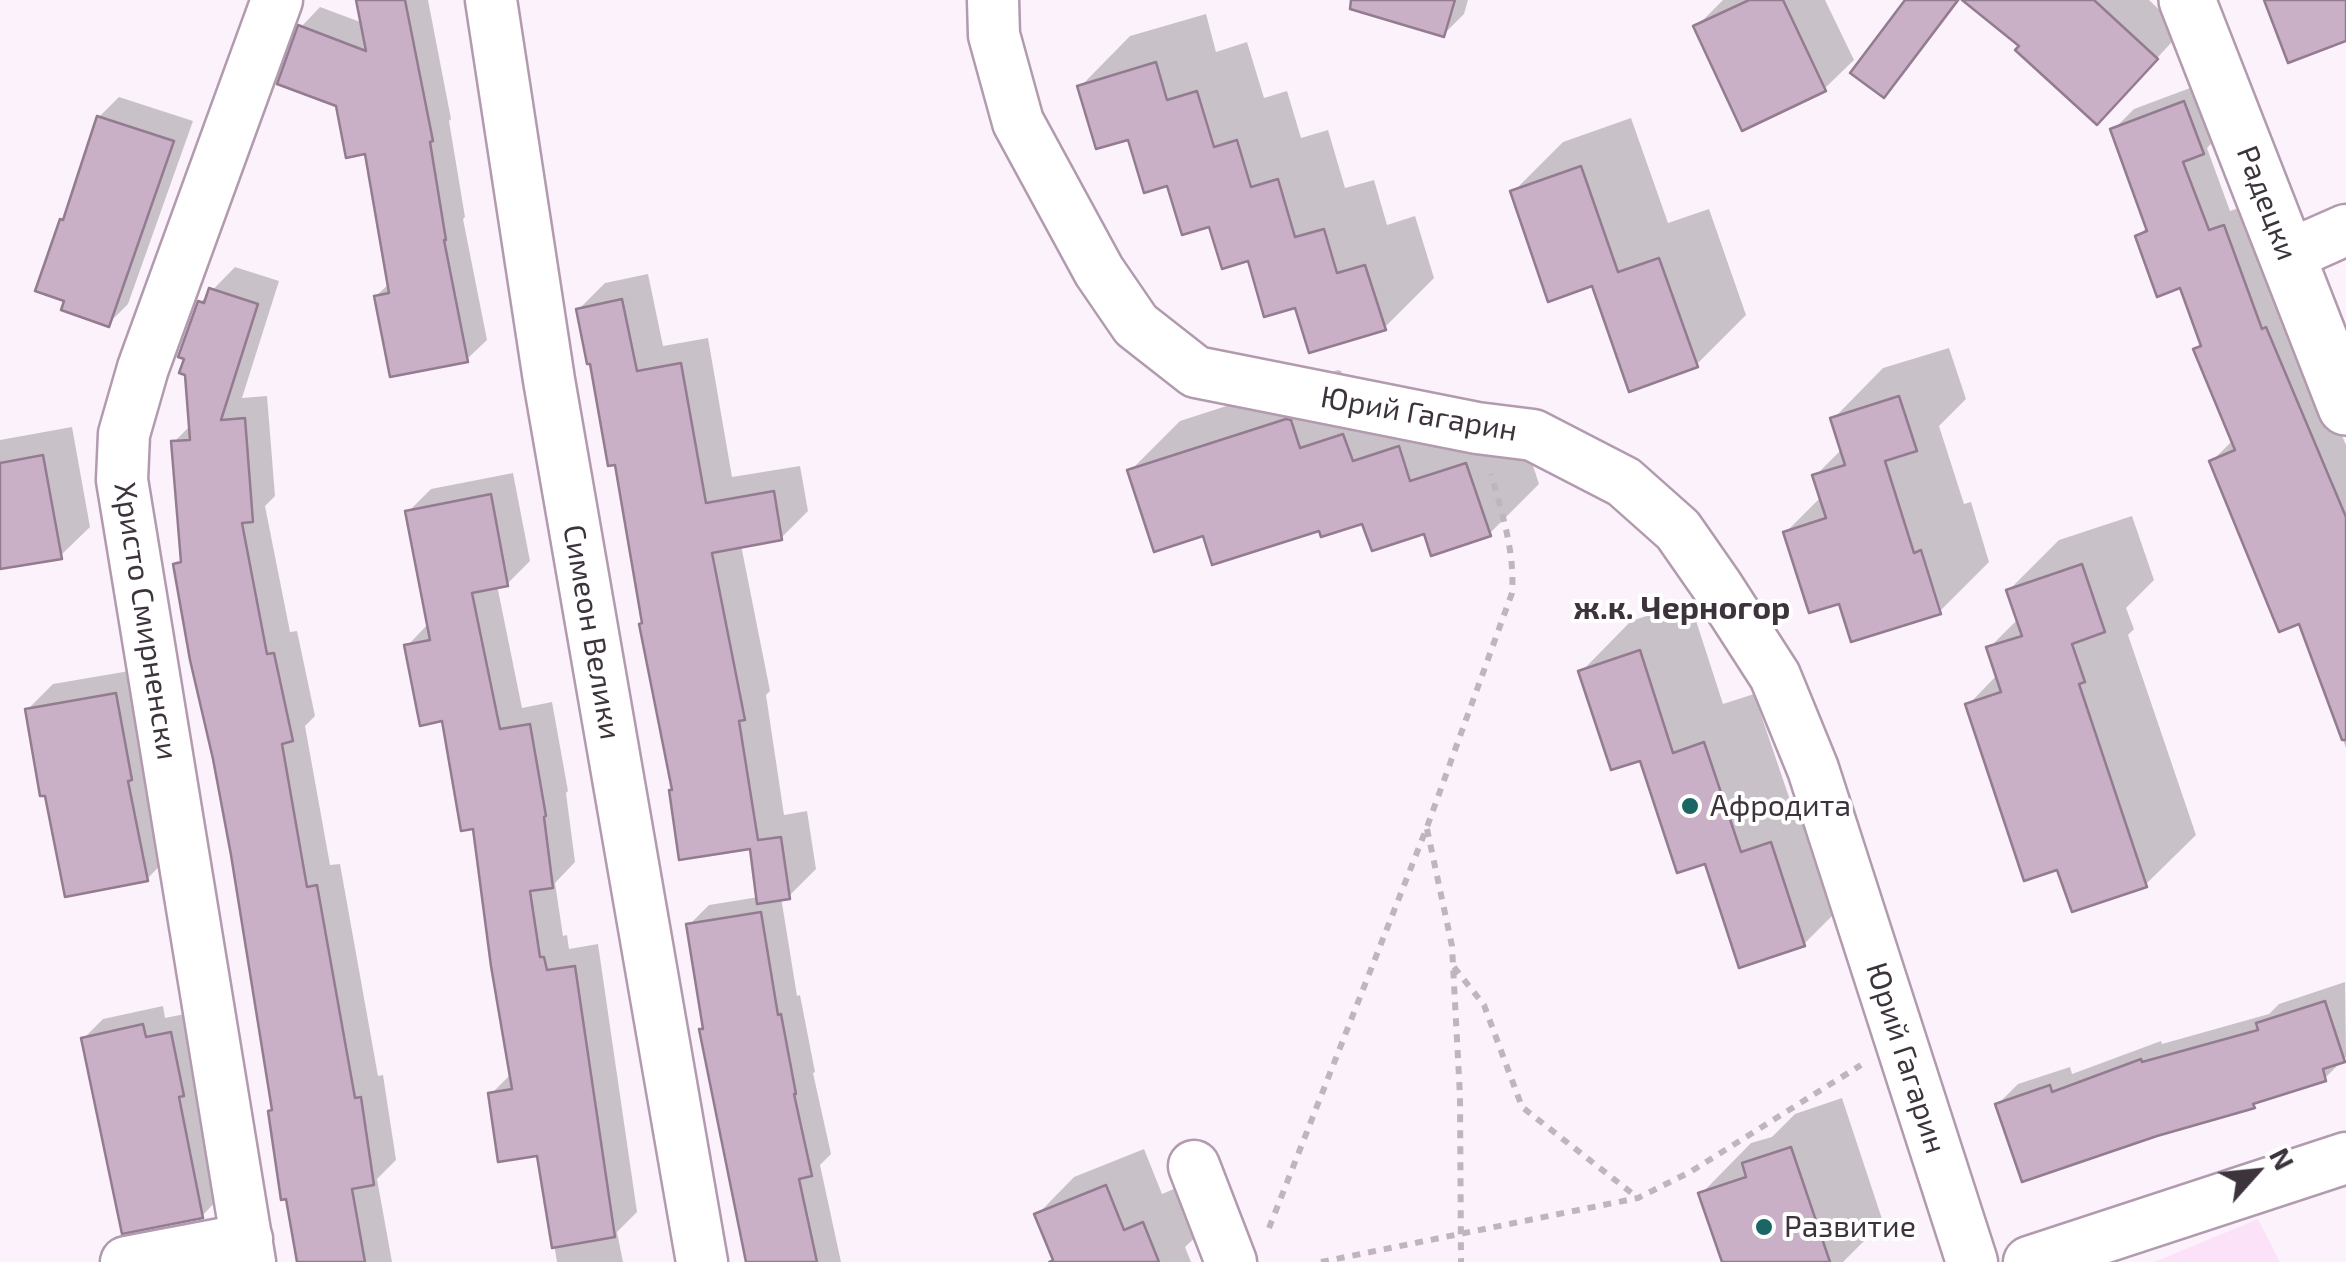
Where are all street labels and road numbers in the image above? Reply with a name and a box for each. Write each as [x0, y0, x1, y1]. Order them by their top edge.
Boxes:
street label: Радецки [2229, 141, 2305, 265]
street label: Юрий Гагарин [1318, 379, 1520, 449]
street label: Христо Смирненски [106, 480, 186, 762]
street label: Симеон Велики [555, 522, 629, 742]
street label: Юрий Гагарин [1858, 958, 1954, 1158]

